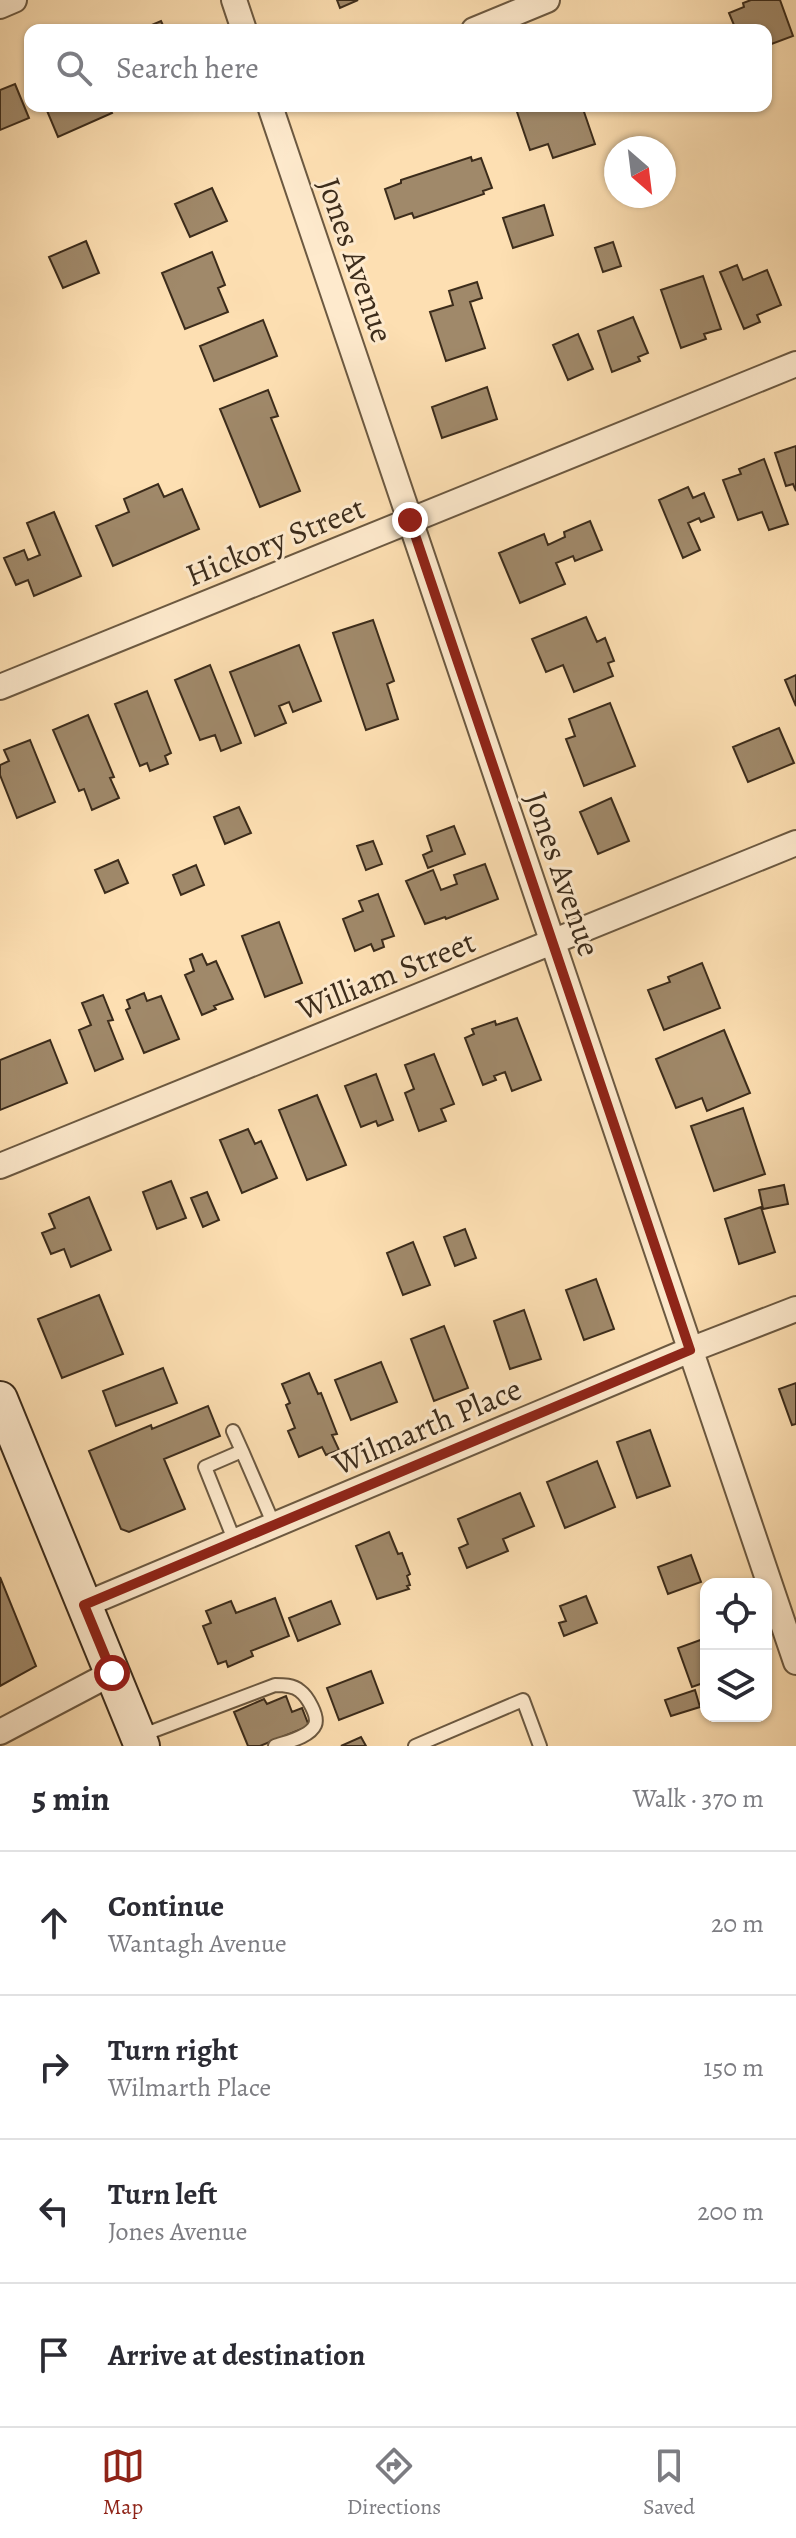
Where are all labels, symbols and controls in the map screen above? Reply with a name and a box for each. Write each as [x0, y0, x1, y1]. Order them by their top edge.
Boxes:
search box [24, 24, 772, 112]
icon: search [52, 46, 96, 90]
text: Search here [116, 48, 259, 88]
north arrow [604, 136, 676, 208]
street label: Jones Avenue [307, 172, 405, 348]
street label: Hickory Street [179, 485, 371, 597]
route end [392, 502, 428, 538]
street label: Jones Avenue [514, 786, 612, 962]
street label: William Street [289, 919, 482, 1031]
street label: Wilmarth Place [325, 1366, 528, 1486]
map controls [700, 1578, 772, 1722]
button: locate [700, 1578, 772, 1650]
button: layers [700, 1650, 772, 1722]
route start [94, 1655, 130, 1691]
text: 5 min [32, 1775, 110, 1822]
text: Walk · 370 m [633, 1781, 764, 1816]
text: Continue [108, 1886, 224, 1926]
icon: ahead [32, 1901, 76, 1945]
text: 20 m [711, 1906, 764, 1941]
text: Wantagh Avenue [108, 1926, 287, 1961]
text: Turn right [108, 2030, 238, 2070]
icon: right [32, 2045, 76, 2089]
text: 150 m [703, 2050, 764, 2085]
text: Wilmarth Place [108, 2070, 271, 2105]
text: Turn left [108, 2174, 217, 2214]
icon: left [32, 2189, 76, 2233]
text: 200 m [697, 2194, 764, 2229]
text: Jones Avenue [108, 2214, 247, 2249]
icon: arrive [32, 2333, 76, 2377]
text: Arrive at destination [108, 2335, 365, 2375]
tab: Map [101, 2444, 145, 2522]
tab: Directions [347, 2444, 441, 2522]
tab: Saved [643, 2444, 695, 2522]

